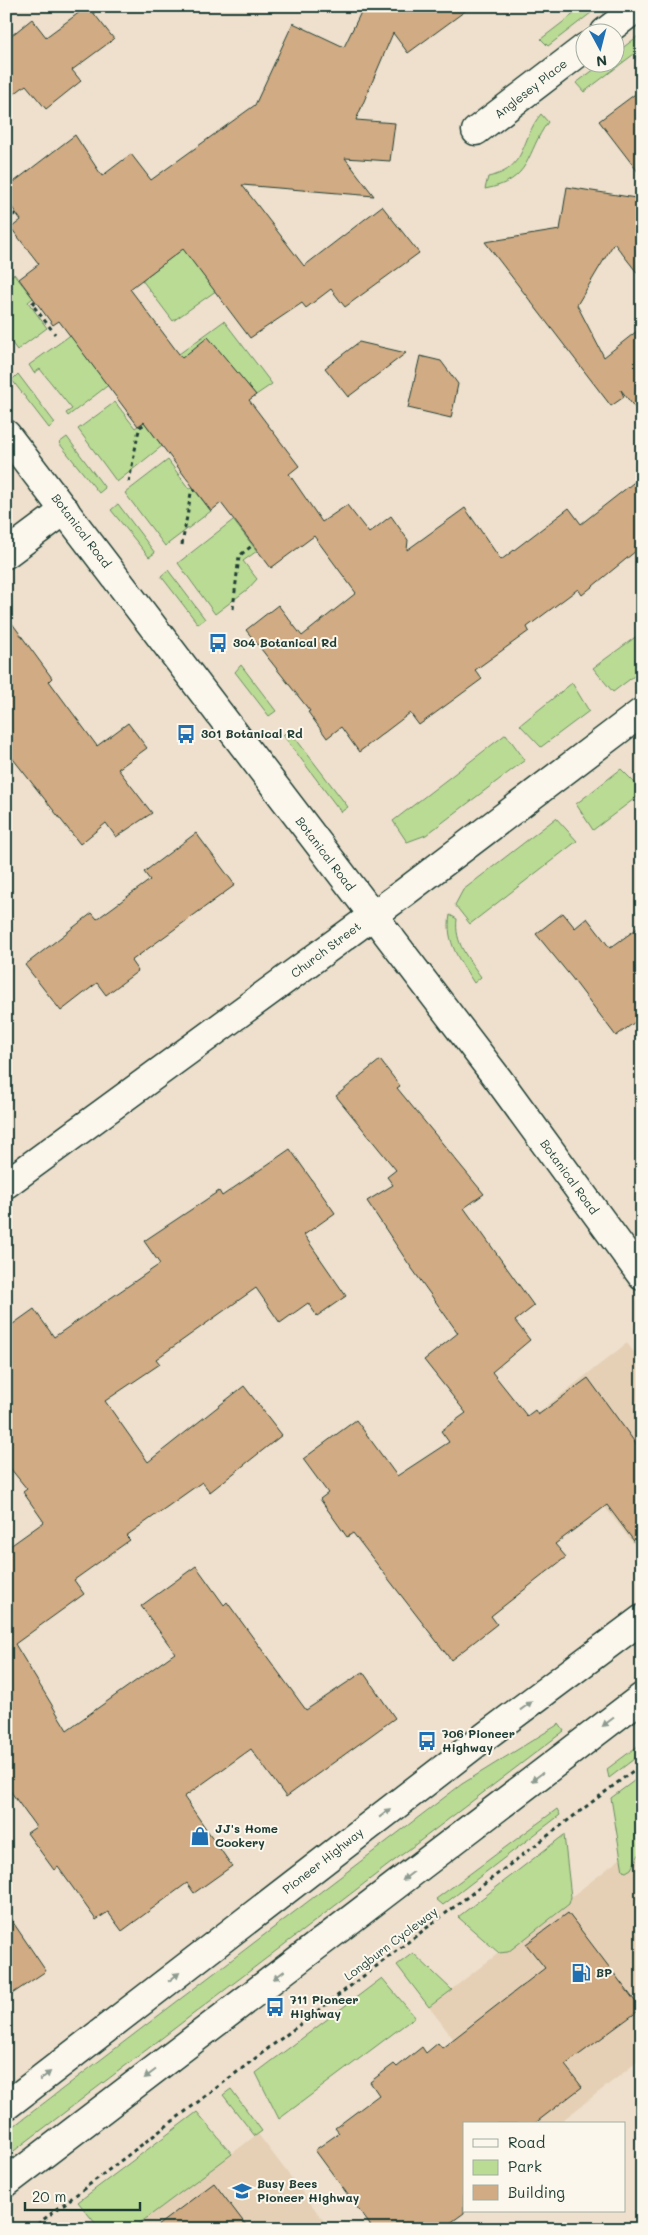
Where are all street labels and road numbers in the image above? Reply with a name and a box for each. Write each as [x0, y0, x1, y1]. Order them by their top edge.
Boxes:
street label: Anglesey Place [491, 55, 570, 122]
street label: Botanical Road [49, 490, 115, 571]
street label: Botanical Road [293, 813, 359, 894]
street label: Church Street [287, 918, 364, 981]
street label: Botanical Road [537, 1136, 603, 1217]
street label: Pioneer Highway [279, 1824, 366, 1897]
street label: Longburn Cycleway [340, 1903, 440, 1984]

